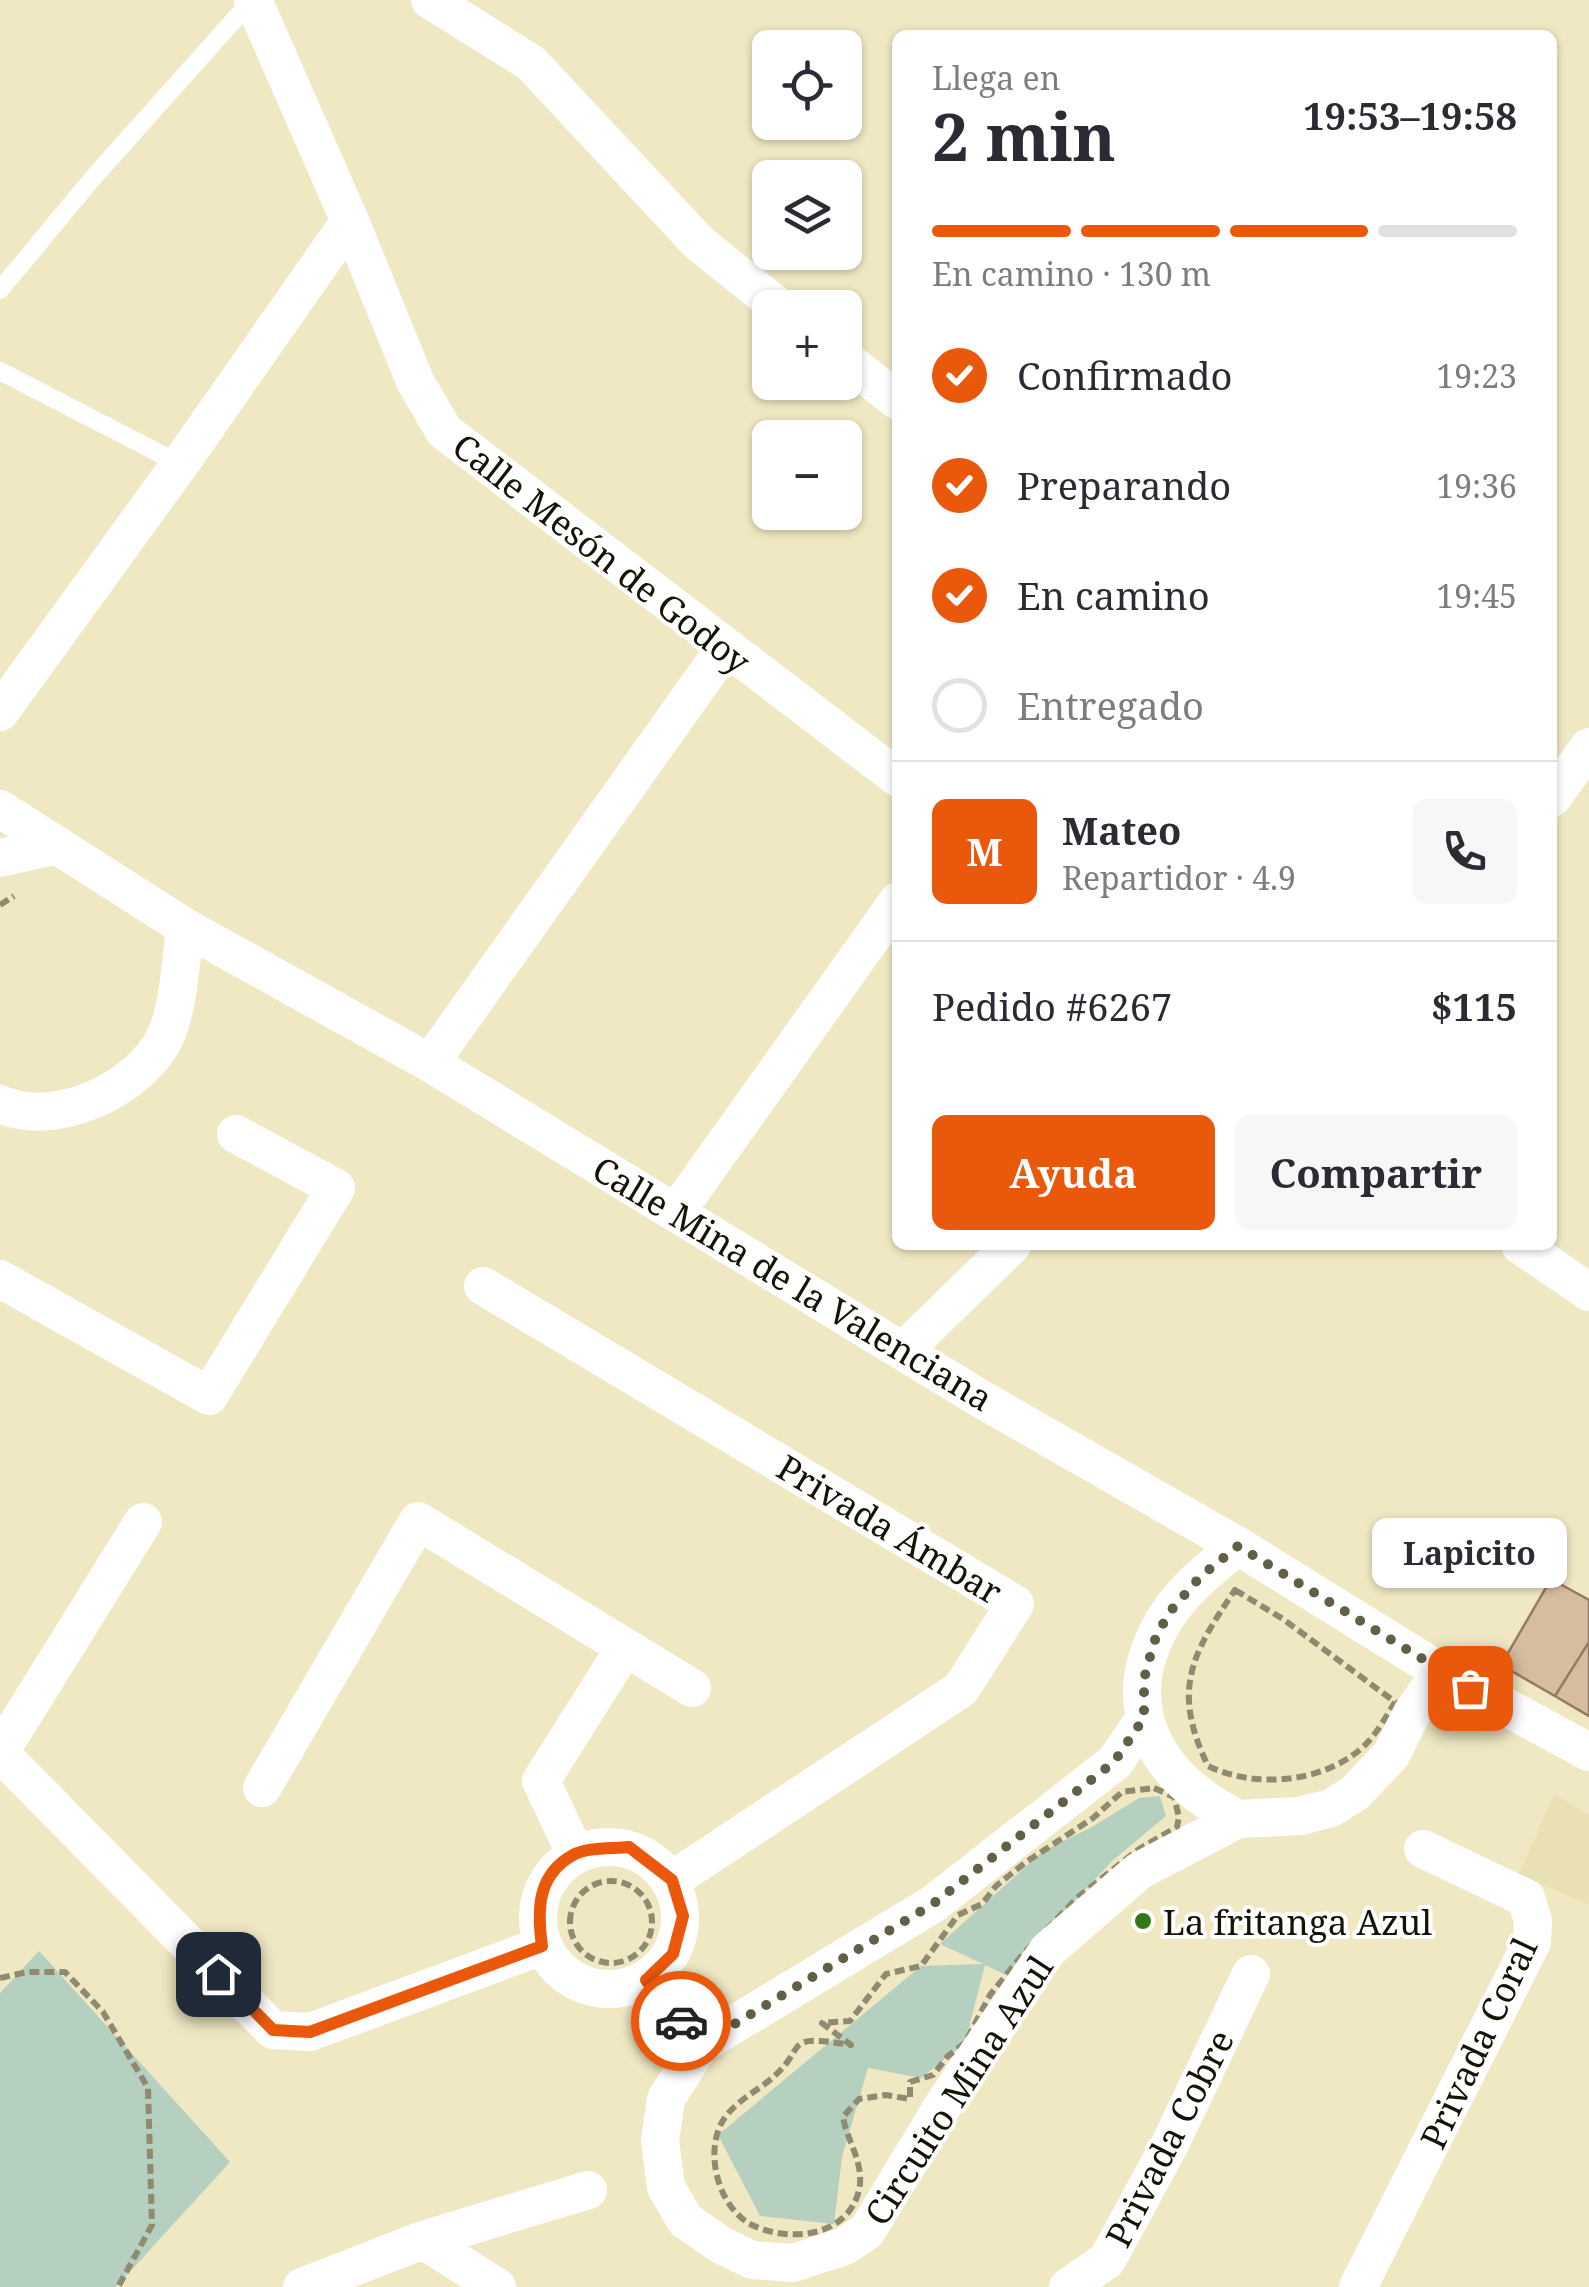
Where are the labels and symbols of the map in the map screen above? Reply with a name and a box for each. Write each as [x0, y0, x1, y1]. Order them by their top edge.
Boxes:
street label: Calle Mesón de Godoy [444, 422, 761, 684]
street label: Calle Mina de la Valenciana [584, 1145, 1002, 1421]
street label: Privada Ámbar [769, 1443, 1011, 1615]
callout: Lapicito [1372, 1518, 1568, 1588]
pin [1428, 1646, 1513, 1731]
place label: La fritanga Azul [1163, 1898, 1432, 1945]
marker: La fritanga Azul [1132, 1910, 1154, 1932]
street label: Privada Coral [1409, 1930, 1547, 2156]
pin [176, 1932, 261, 2017]
street label: Circuito Mina Azul [853, 1946, 1063, 2234]
courier [631, 1971, 731, 2071]
street label: Privada Cobre [1094, 2022, 1244, 2254]

